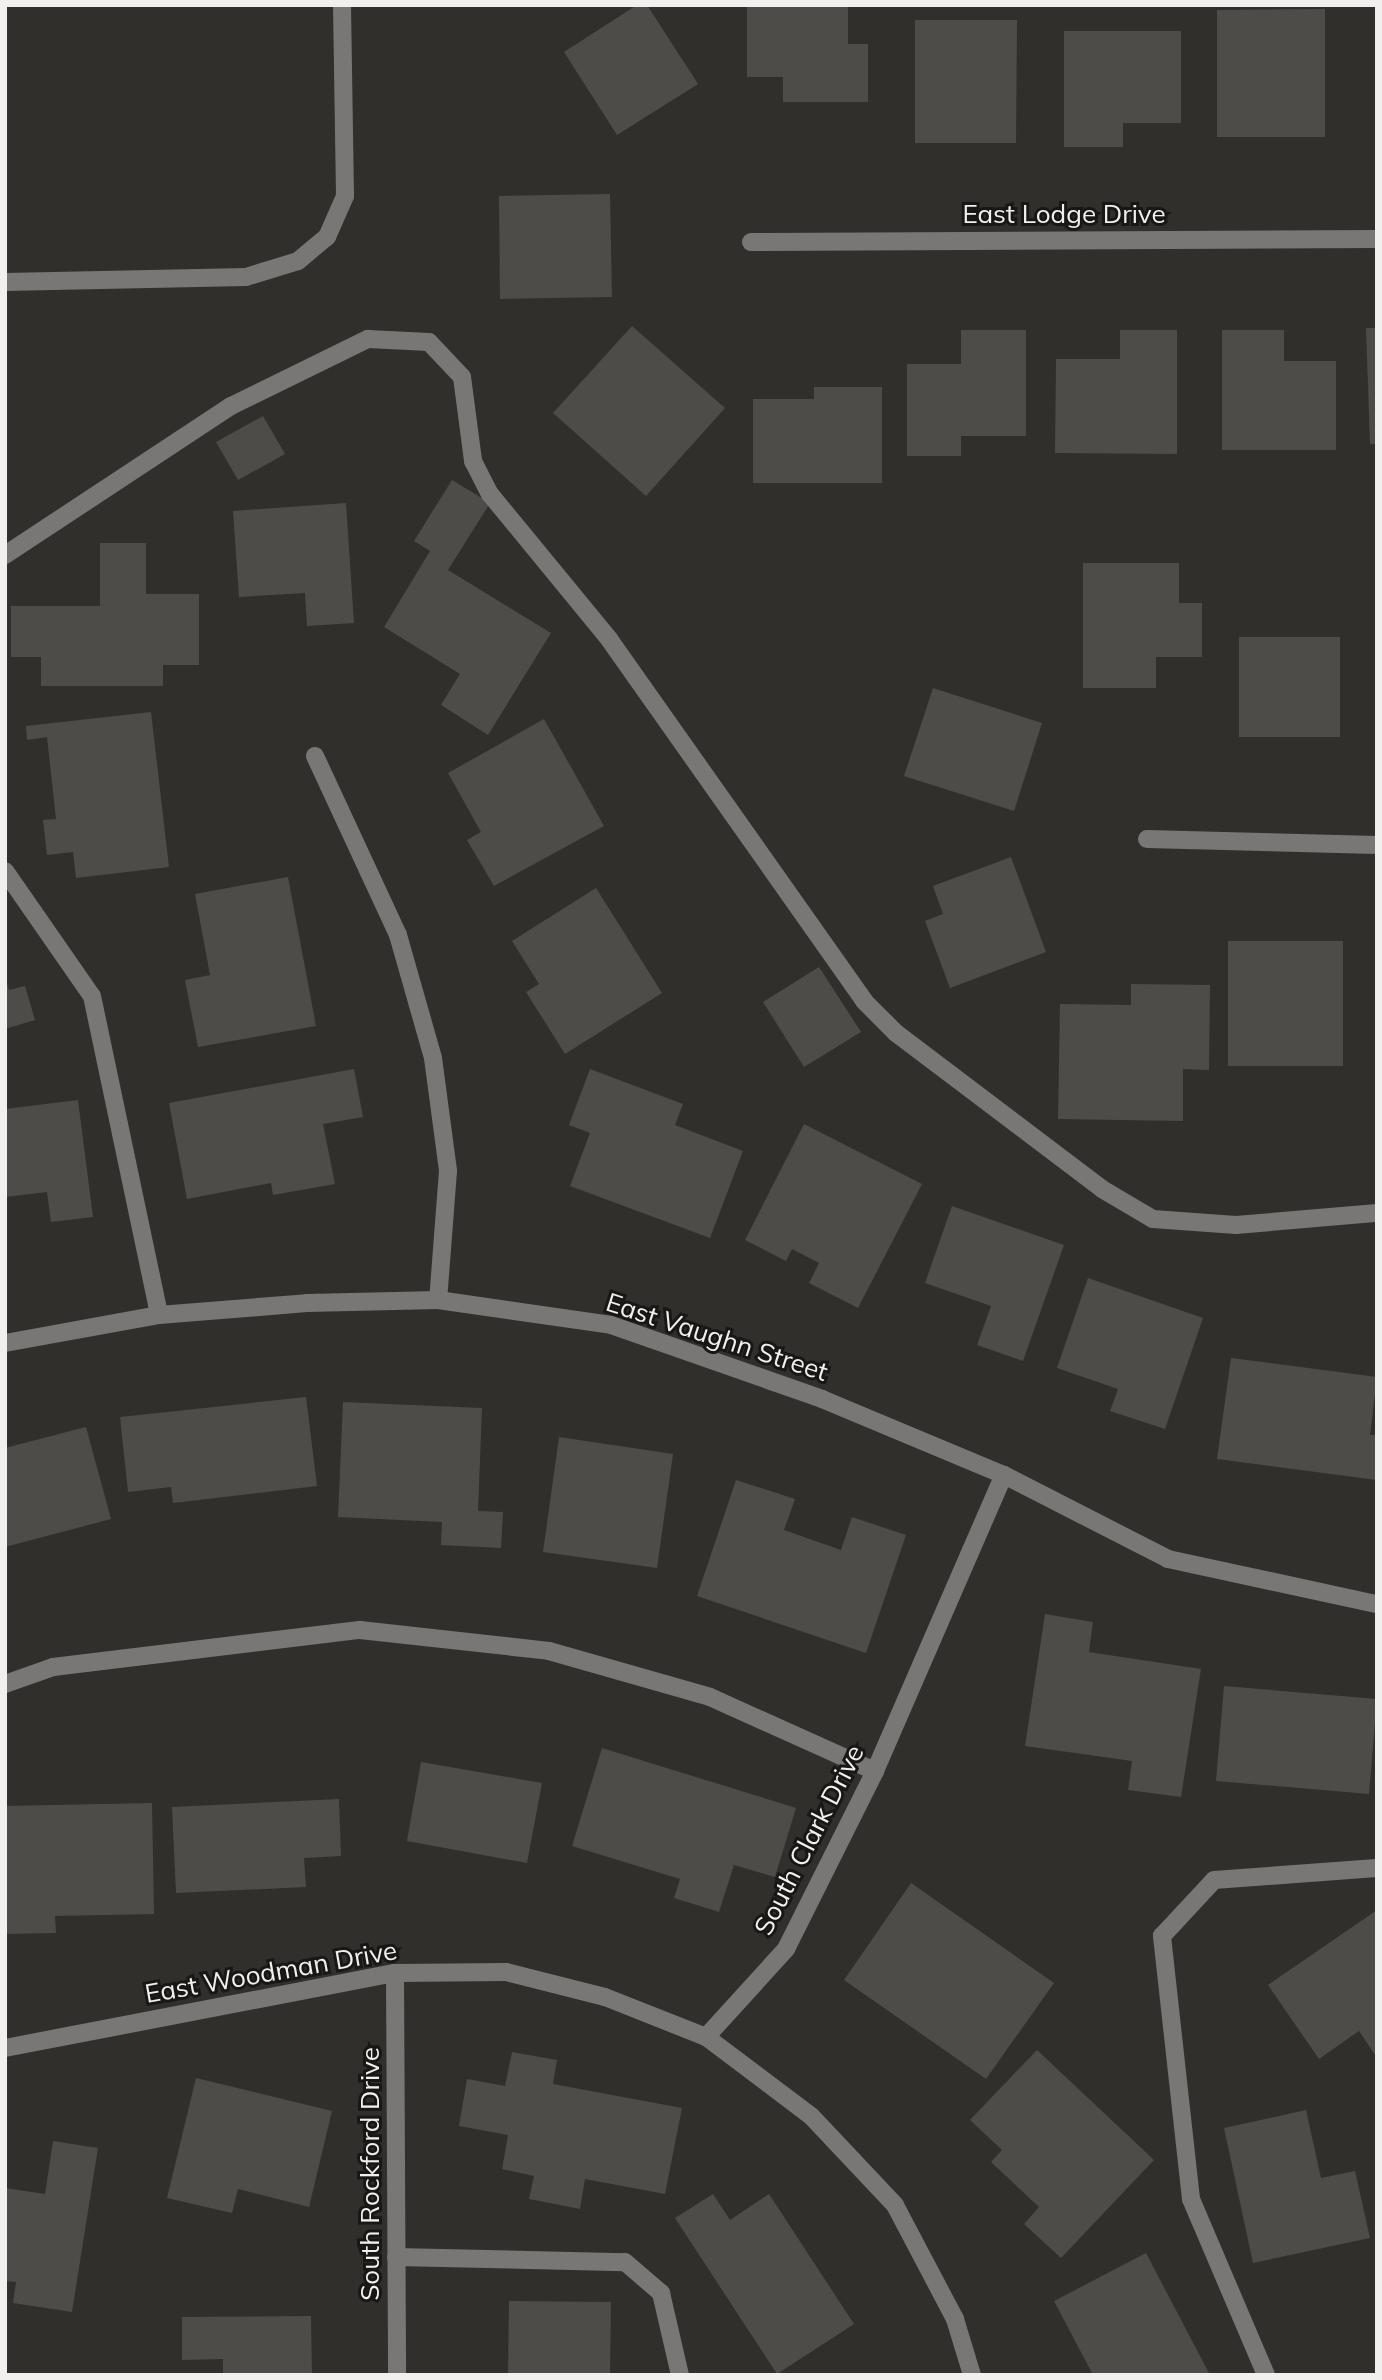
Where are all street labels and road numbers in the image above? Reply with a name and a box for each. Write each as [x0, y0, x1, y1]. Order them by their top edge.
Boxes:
street label: East Lodge Drive [962, 198, 1166, 230]
street label: East Vaughn Street [602, 1286, 832, 1388]
street label: South Clark Drive [748, 1740, 870, 1940]
street label: East Woodman Drive [143, 1934, 399, 2010]
street label: South Rockford Drive [354, 2047, 386, 2301]

